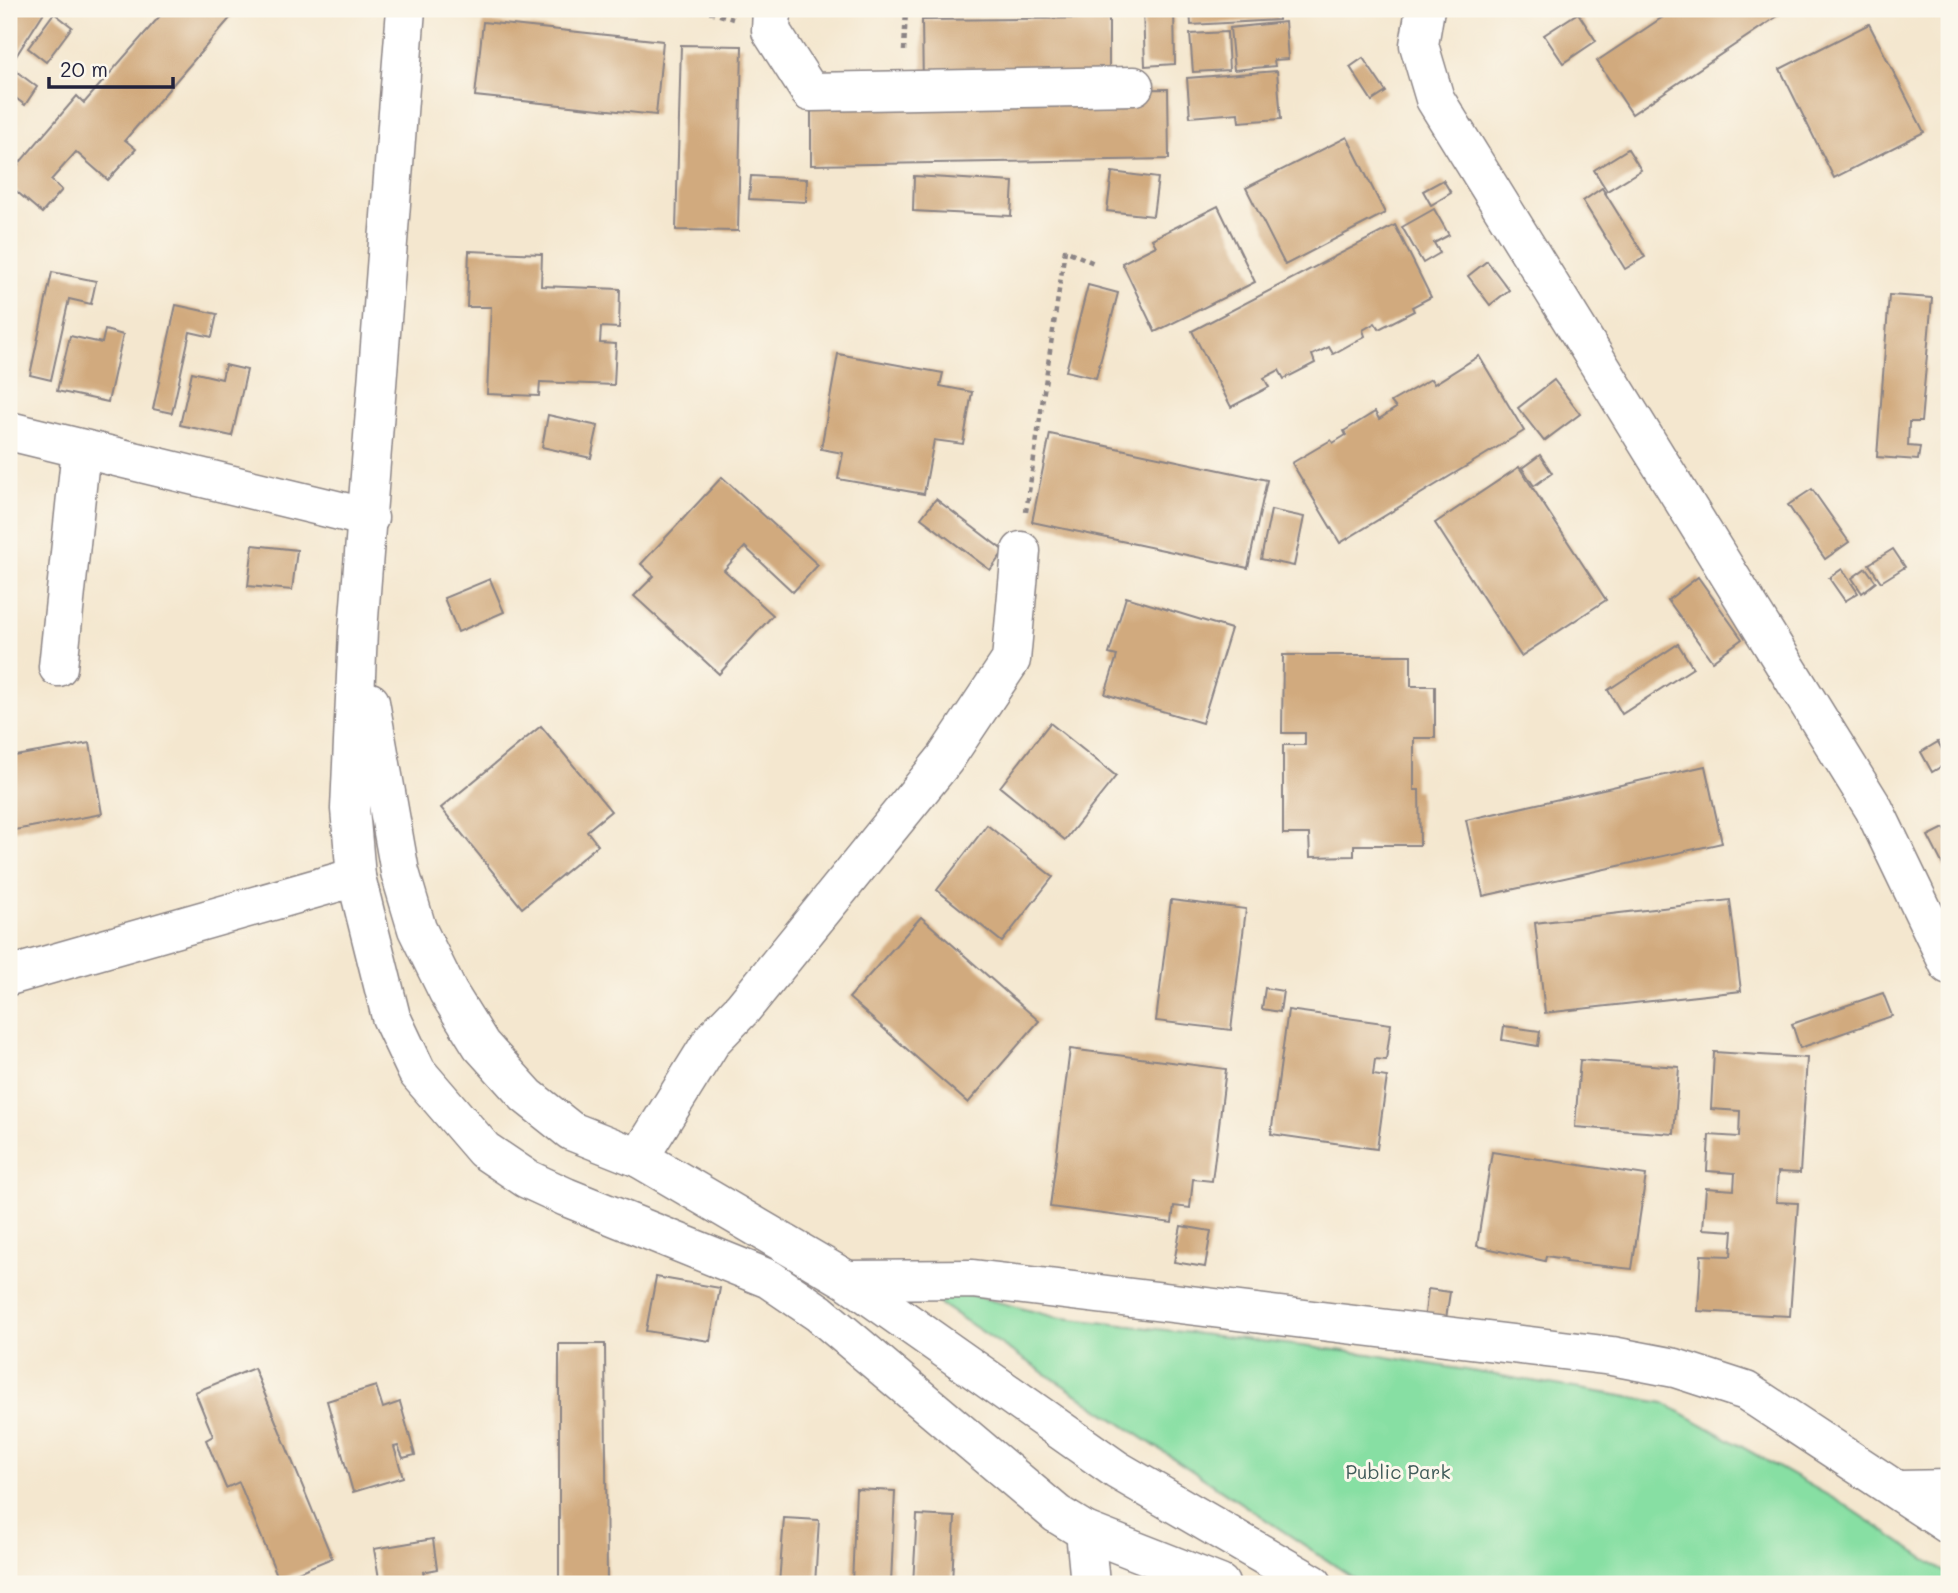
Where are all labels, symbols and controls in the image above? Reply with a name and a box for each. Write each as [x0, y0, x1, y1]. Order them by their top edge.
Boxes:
scale bar [49, 46, 173, 90]
text: 20 m [60, 55, 108, 82]
park label: Public Park [1345, 1459, 1451, 1484]

